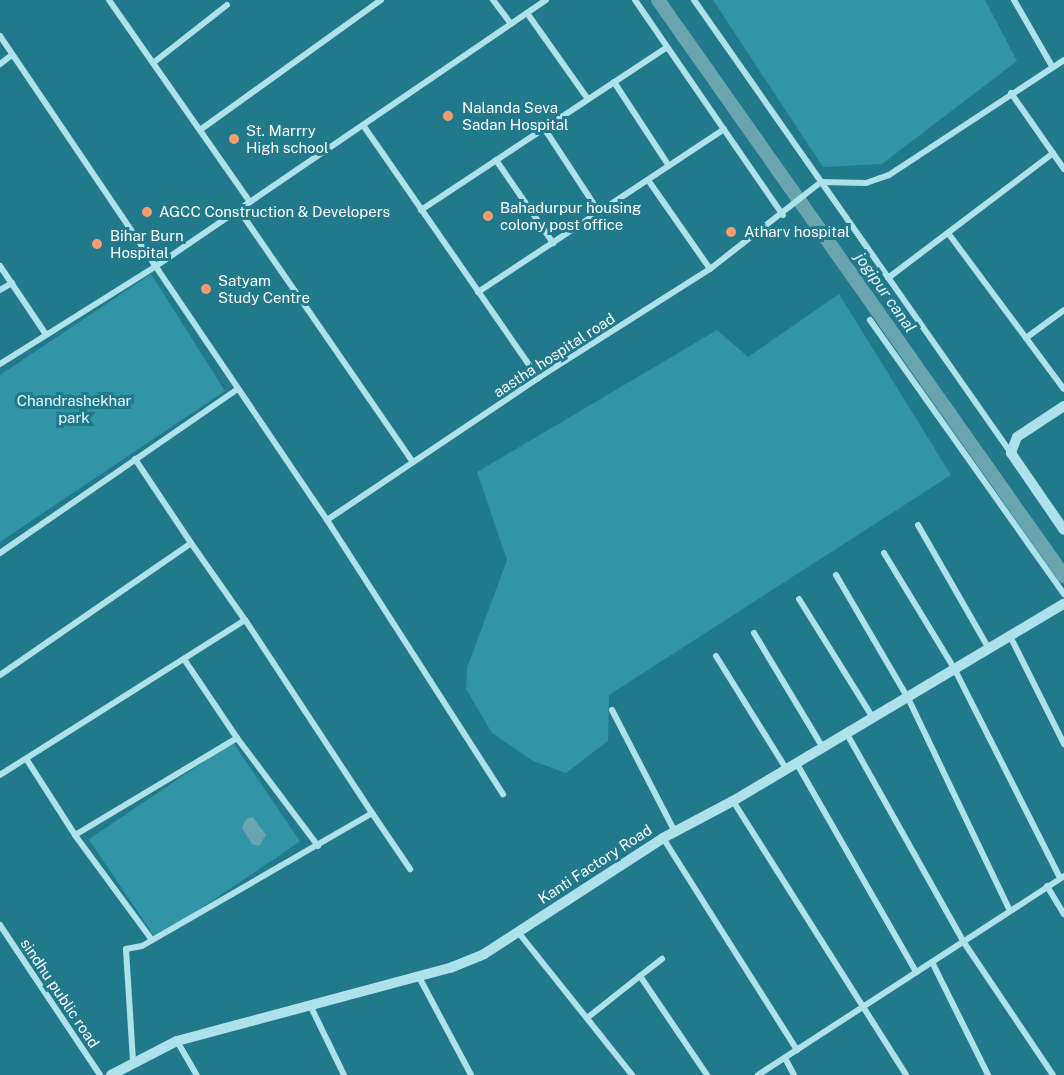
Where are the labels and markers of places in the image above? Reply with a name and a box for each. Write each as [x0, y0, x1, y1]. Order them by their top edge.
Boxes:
place label: Nalanda Seva Sadan Hospital [462, 98, 569, 133]
marker: Nalanda Seva Sadan Hospital [439, 107, 457, 125]
place label: St. Marrry High school [246, 121, 329, 156]
marker: St. Marrry High school [227, 132, 241, 146]
place label: Bahadurpur housing colony post office [500, 198, 641, 233]
place label: AGCC Construction & Developers [159, 203, 390, 221]
marker: AGCC Construction & Developers [140, 205, 154, 219]
marker: Bahadurpur housing colony post office [481, 209, 495, 223]
marker: Atharv hospital [722, 223, 740, 241]
place label: Atharv hospital [744, 223, 850, 241]
place label: Bihar Burn Hospital [110, 226, 184, 261]
marker: Bihar Burn Hospital [88, 235, 106, 253]
place label: Satyam Study Centre [218, 271, 310, 306]
marker: Satyam Study Centre [199, 282, 213, 296]

